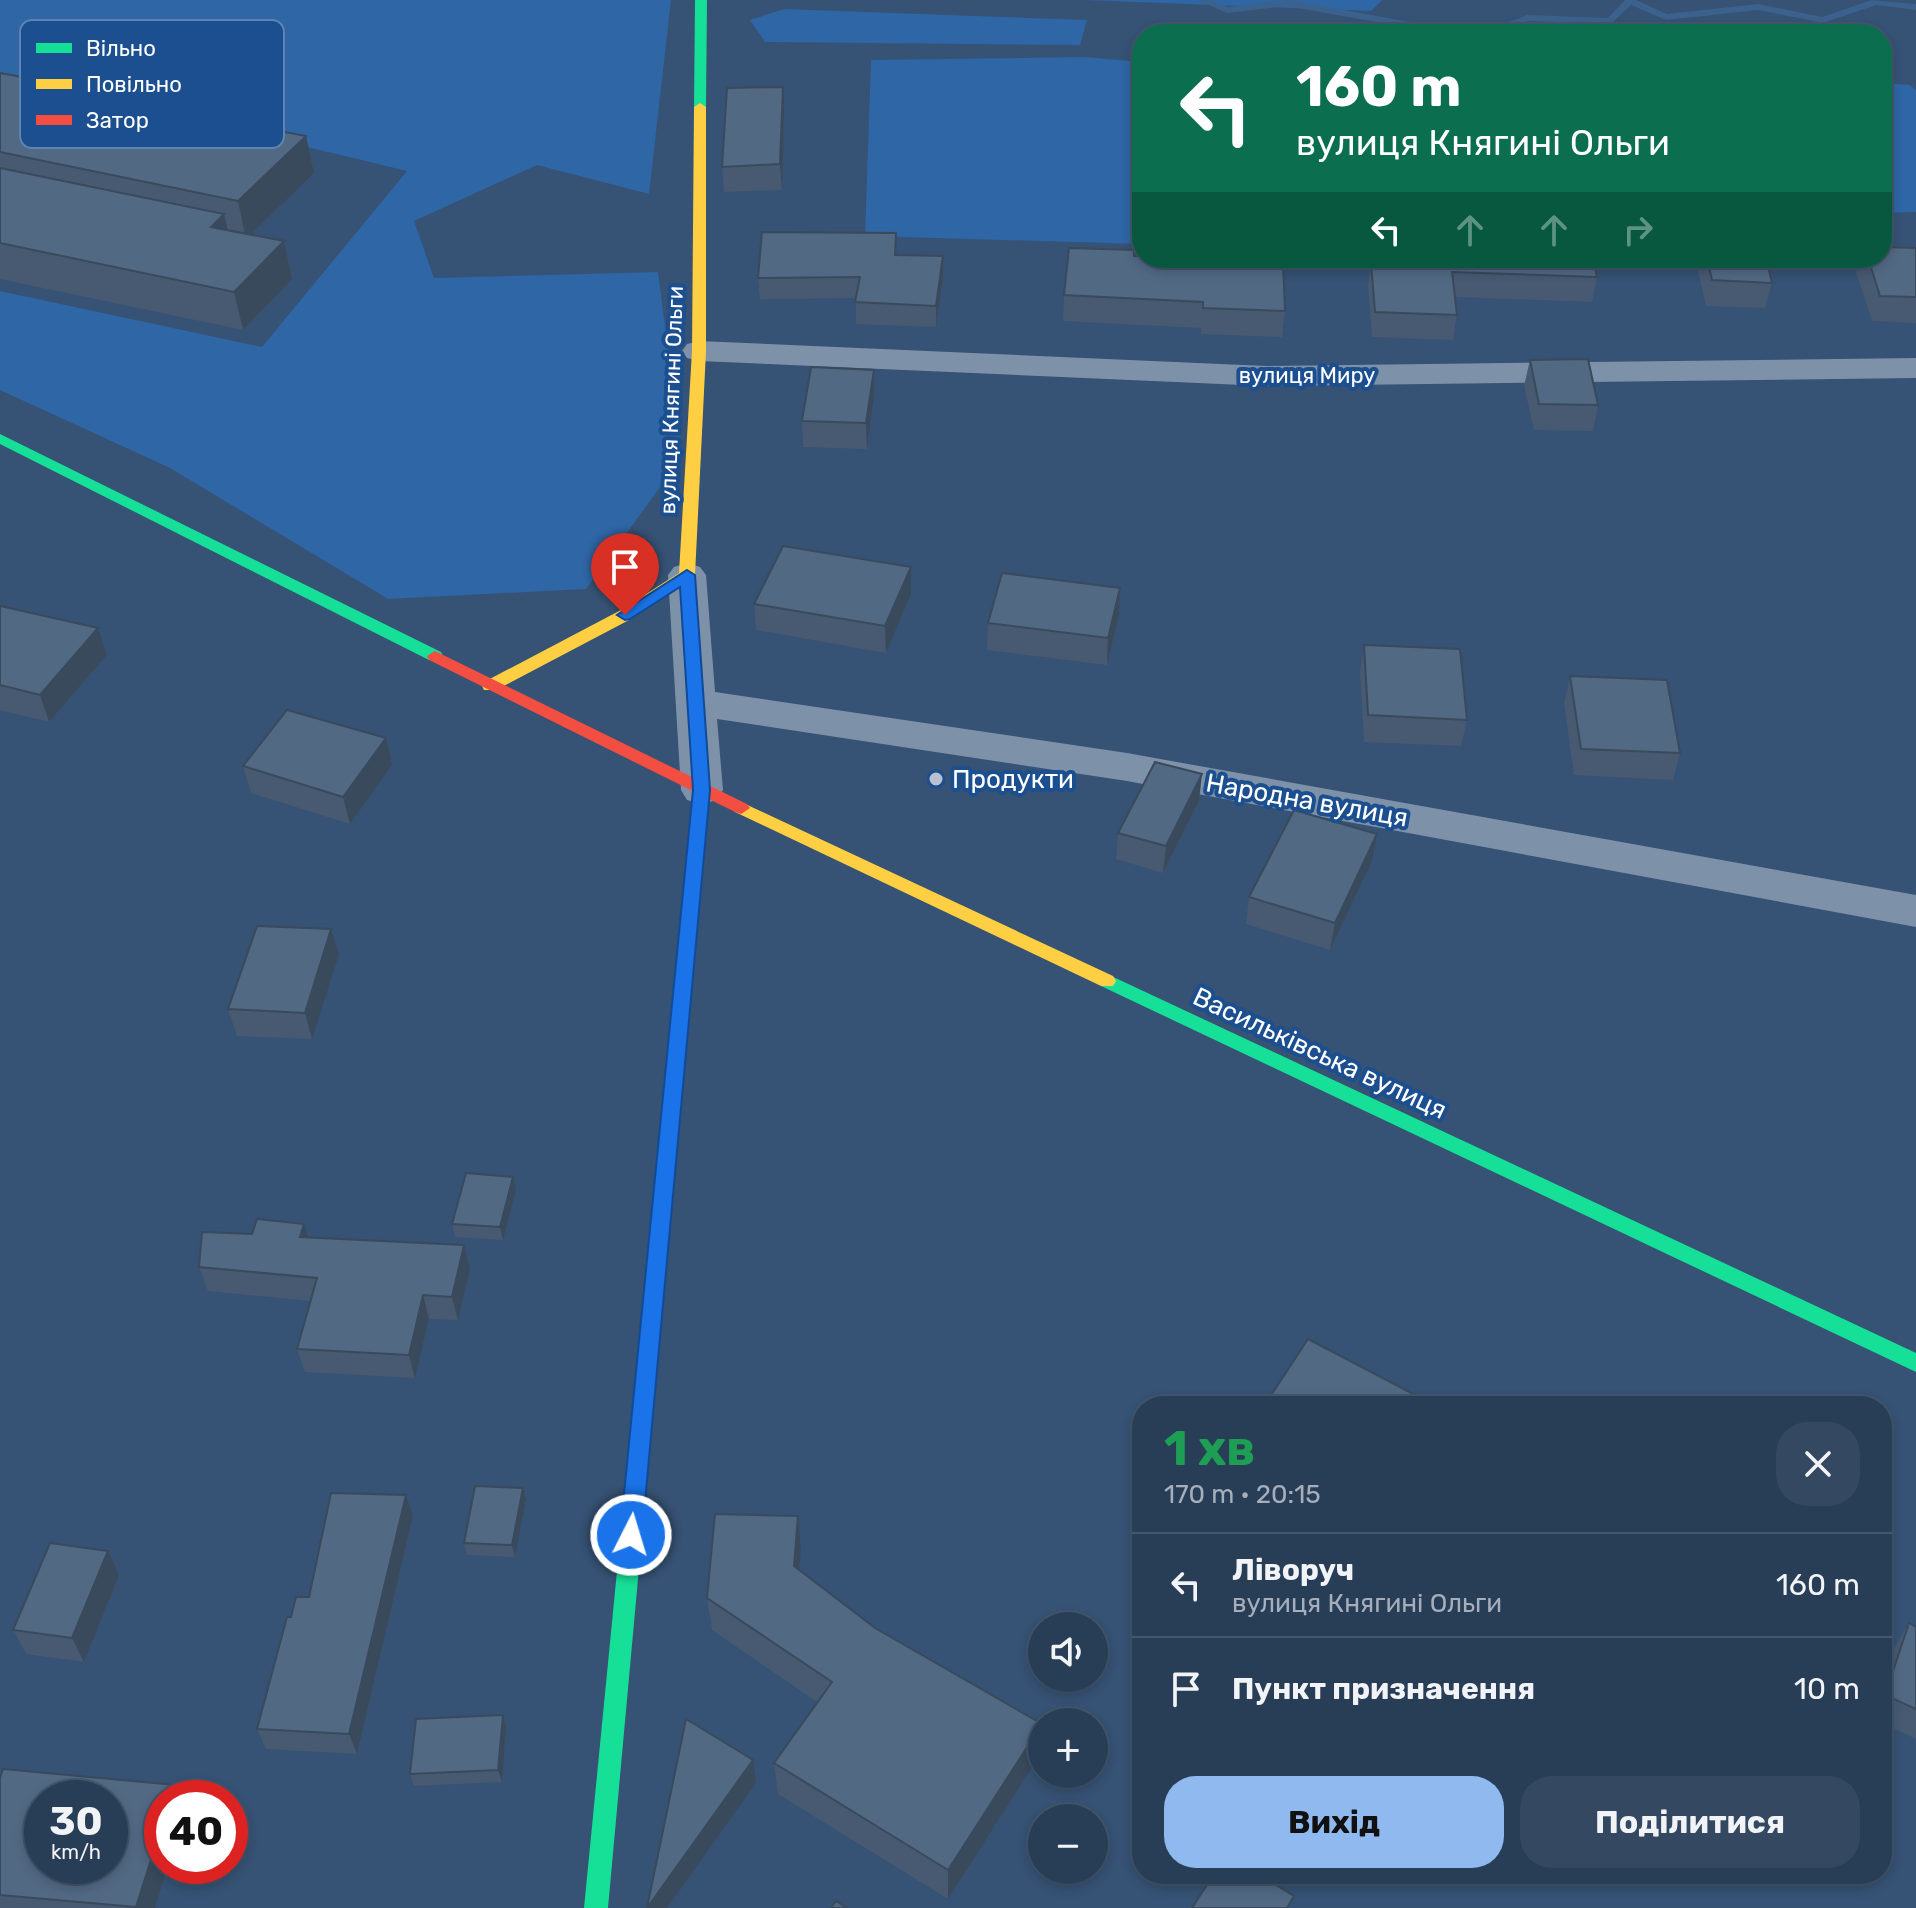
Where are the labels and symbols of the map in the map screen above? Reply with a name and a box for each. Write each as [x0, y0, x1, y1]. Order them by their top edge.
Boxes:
legend [20, 20, 284, 148]
text: Вільно [86, 35, 156, 62]
text: Повільно [86, 71, 182, 98]
text: Затор [86, 107, 149, 134]
street label: вулиця Княгині Ольги [654, 285, 689, 515]
street label: вулиця Миру [1239, 362, 1375, 389]
pin [591, 533, 659, 615]
place label: Продукти [952, 764, 1074, 795]
street label: Народна вулиця [1203, 767, 1410, 834]
marker: Продукти [927, 770, 945, 788]
street label: Васильківська вулиця [1188, 981, 1451, 1126]
position arrow [589, 1493, 673, 1577]
speed limit sign: 40 [144, 1780, 248, 1884]

